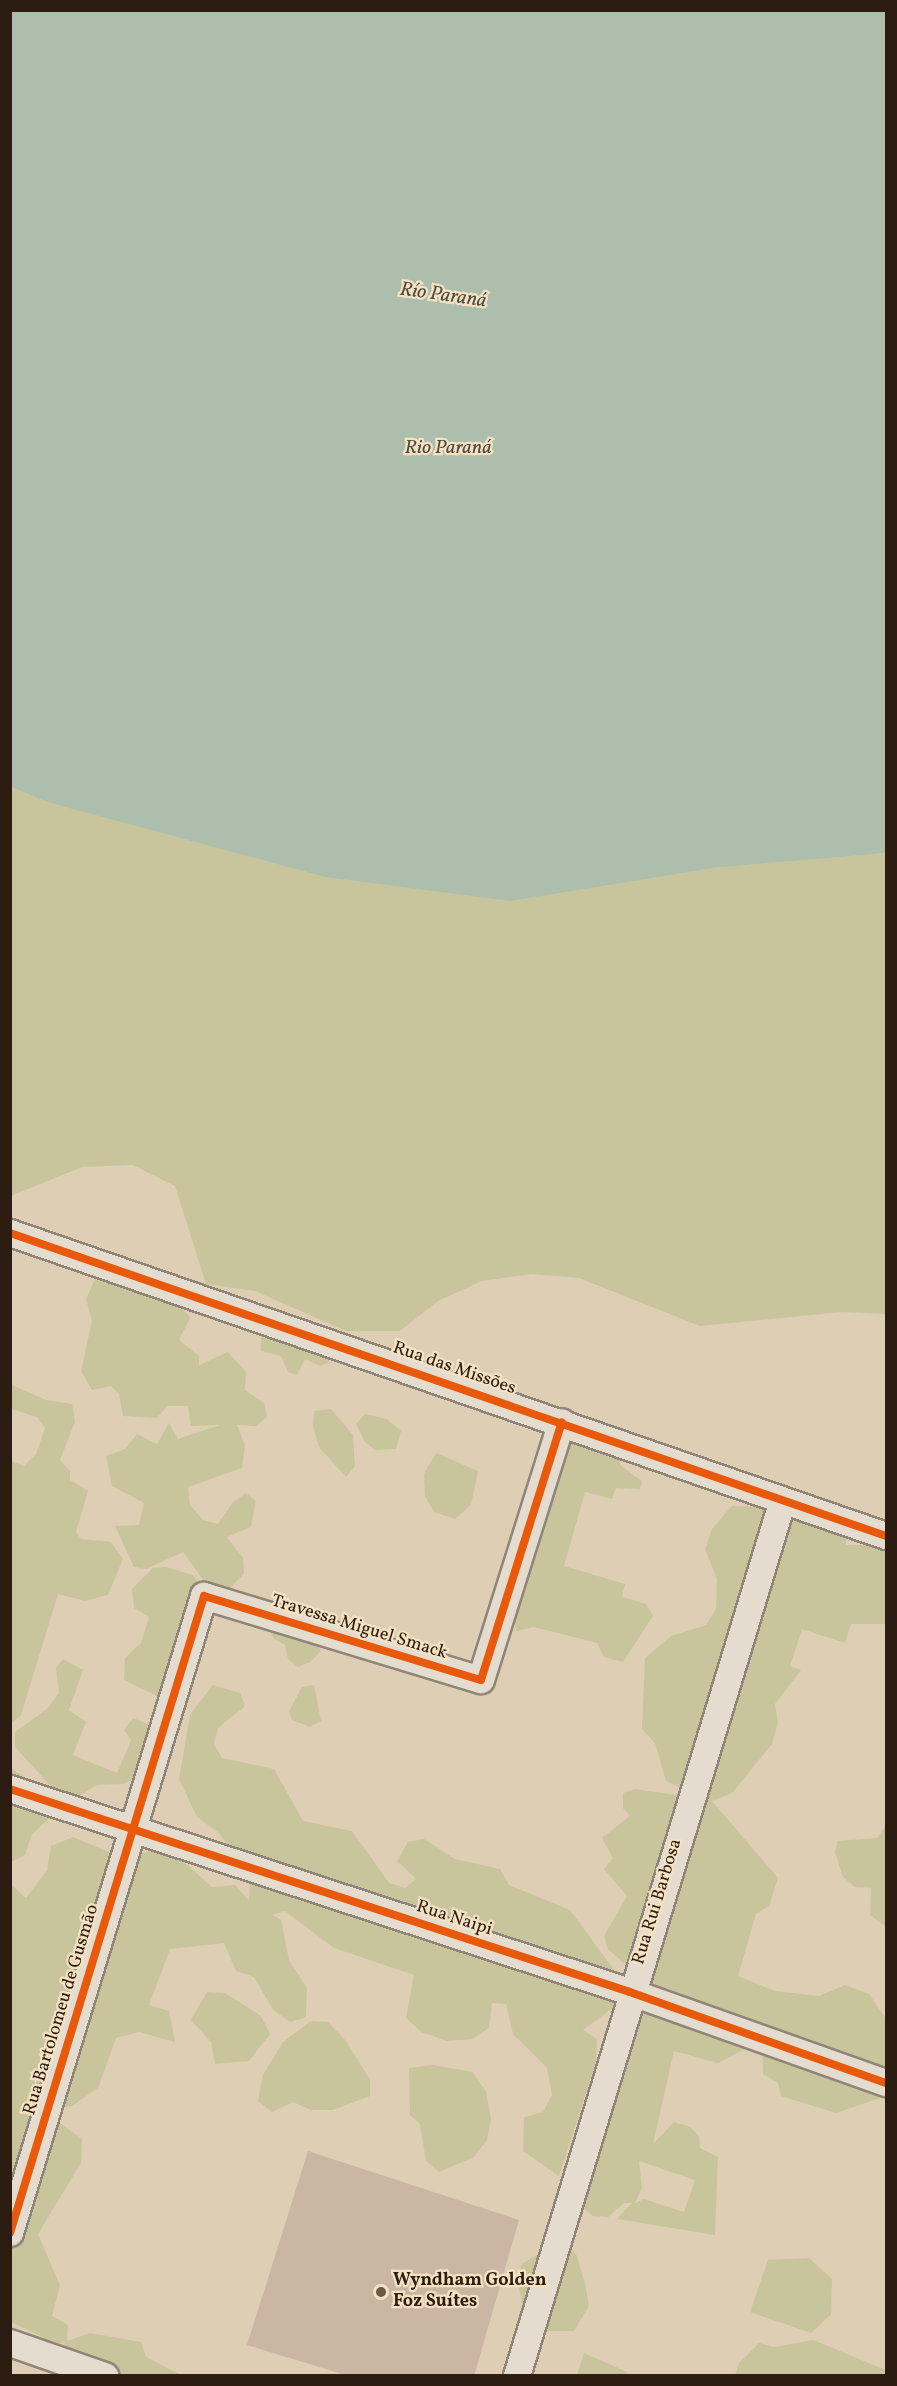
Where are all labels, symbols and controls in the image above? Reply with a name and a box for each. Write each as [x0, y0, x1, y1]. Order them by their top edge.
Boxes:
water label: Río Paraná [398, 278, 488, 314]
water label: Rio Paraná [404, 436, 492, 460]
street label: Rua das Missões [390, 1338, 518, 1400]
street label: Travessa Miguel Smack [268, 1591, 450, 1665]
street label: Rua Rui Barbosa [629, 1837, 687, 1967]
street label: Rua Naipi [413, 1897, 495, 1941]
street label: Rua Bartolomeu de Gusmão [20, 1902, 104, 2118]
place label: Wyndham Golden Foz Suítes [393, 2271, 547, 2314]
marker: Wyndham Golden Foz Suítes [374, 2285, 388, 2299]

